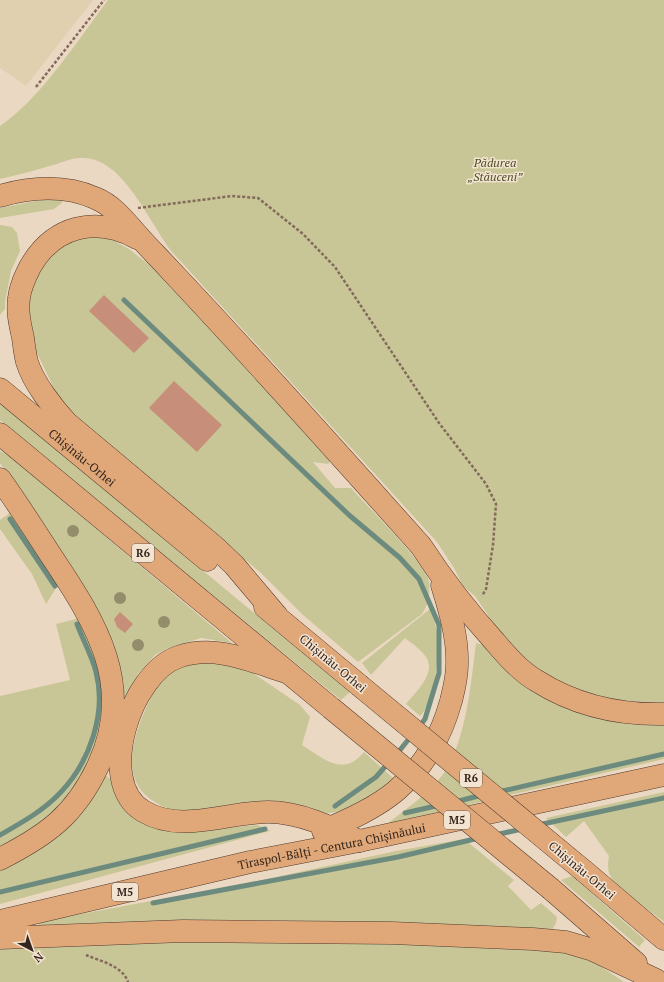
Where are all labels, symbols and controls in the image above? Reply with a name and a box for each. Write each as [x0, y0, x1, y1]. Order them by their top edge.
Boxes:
park label: Pădurea „Stăuceni” [467, 155, 523, 184]
street label: Chișinău-Orhei [46, 425, 119, 489]
road number: R6 [132, 544, 154, 562]
street label: Chișinău-Orhei [296, 631, 370, 696]
road number: R6 [460, 769, 482, 787]
road number: M5 [444, 811, 470, 829]
street label: Tiraspol-Bălți - Centura Chișinăului [236, 819, 427, 872]
street label: Chișinău-Orhei [545, 838, 619, 903]
road number: M5 [112, 883, 138, 901]
north arrow [12, 930, 52, 970]
text: N [30, 950, 46, 966]

